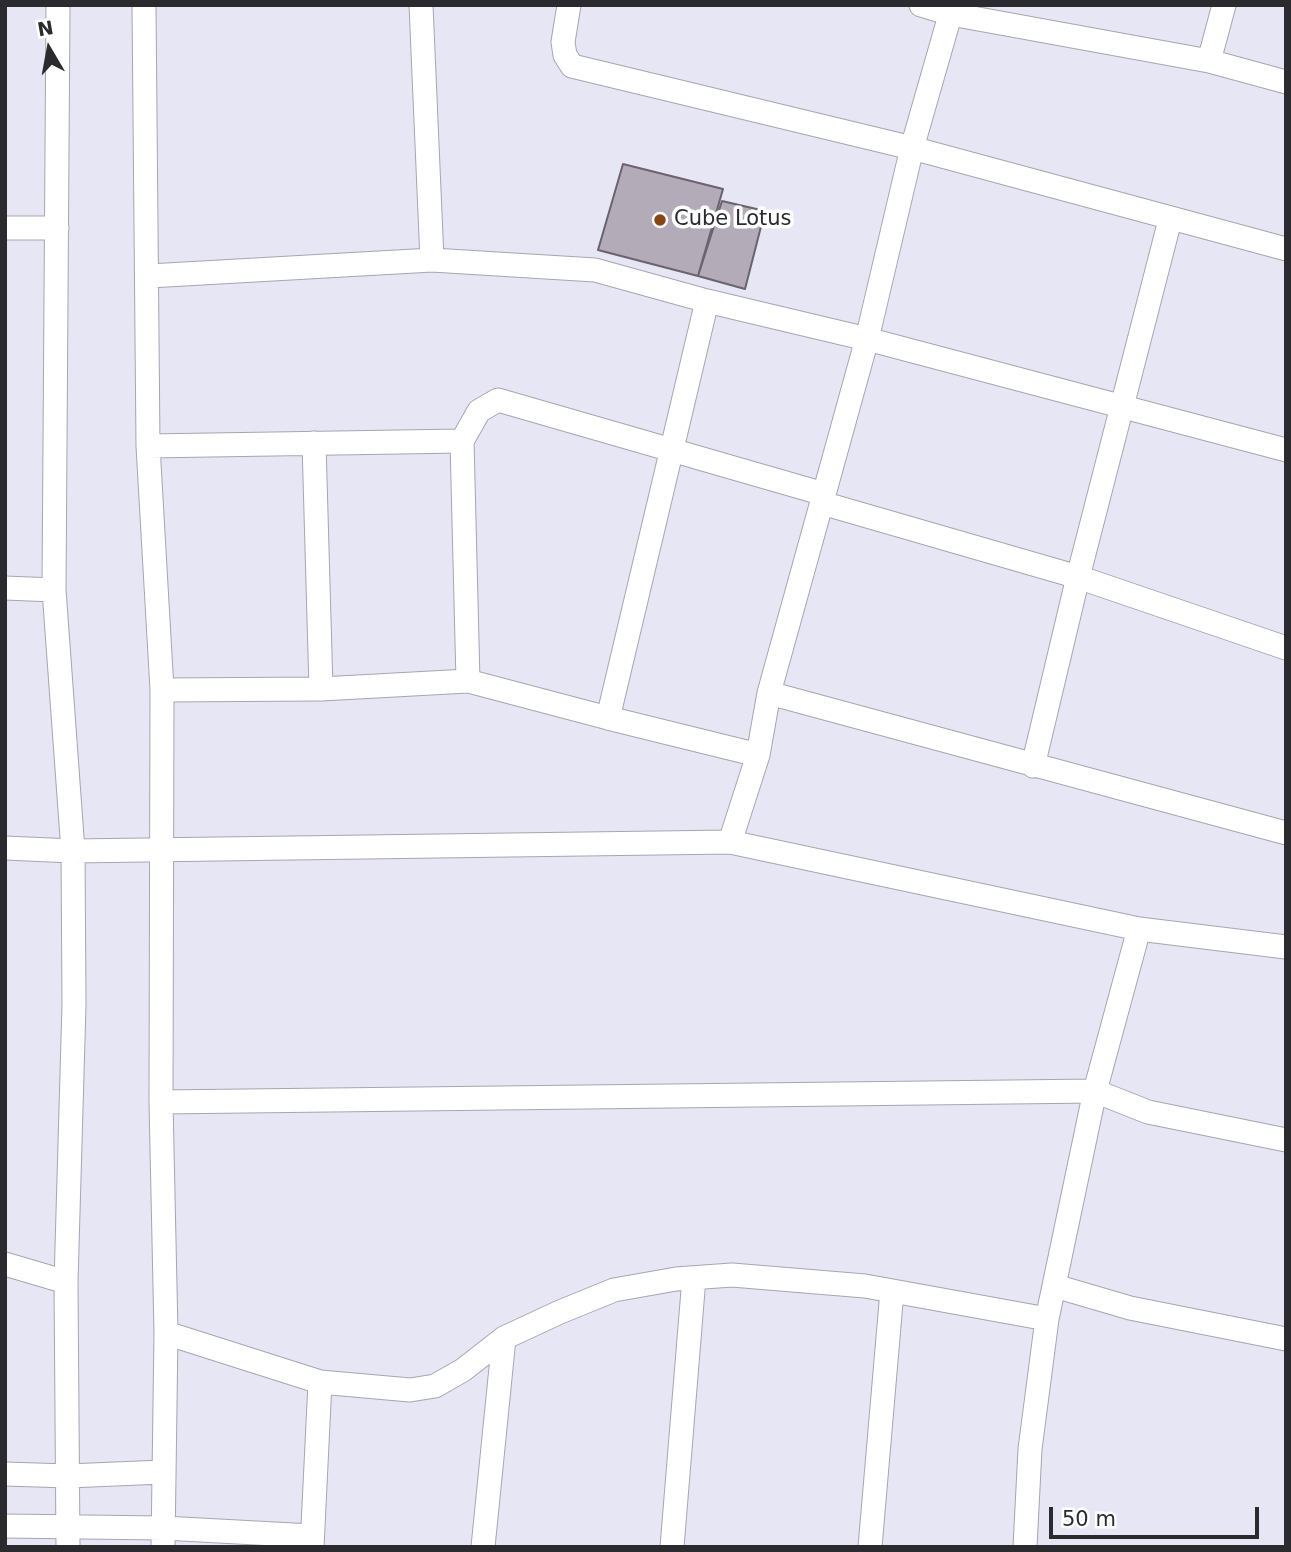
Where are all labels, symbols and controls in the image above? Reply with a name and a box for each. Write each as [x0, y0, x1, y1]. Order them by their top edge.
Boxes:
north arrow [14, 14, 84, 84]
text: N [36, 16, 55, 41]
place label: Cube Lotus [674, 207, 792, 233]
marker: Cube Lotus [652, 212, 668, 228]
scale bar [1053, 1492, 1263, 1536]
text: 50 m [1062, 1507, 1116, 1531]

